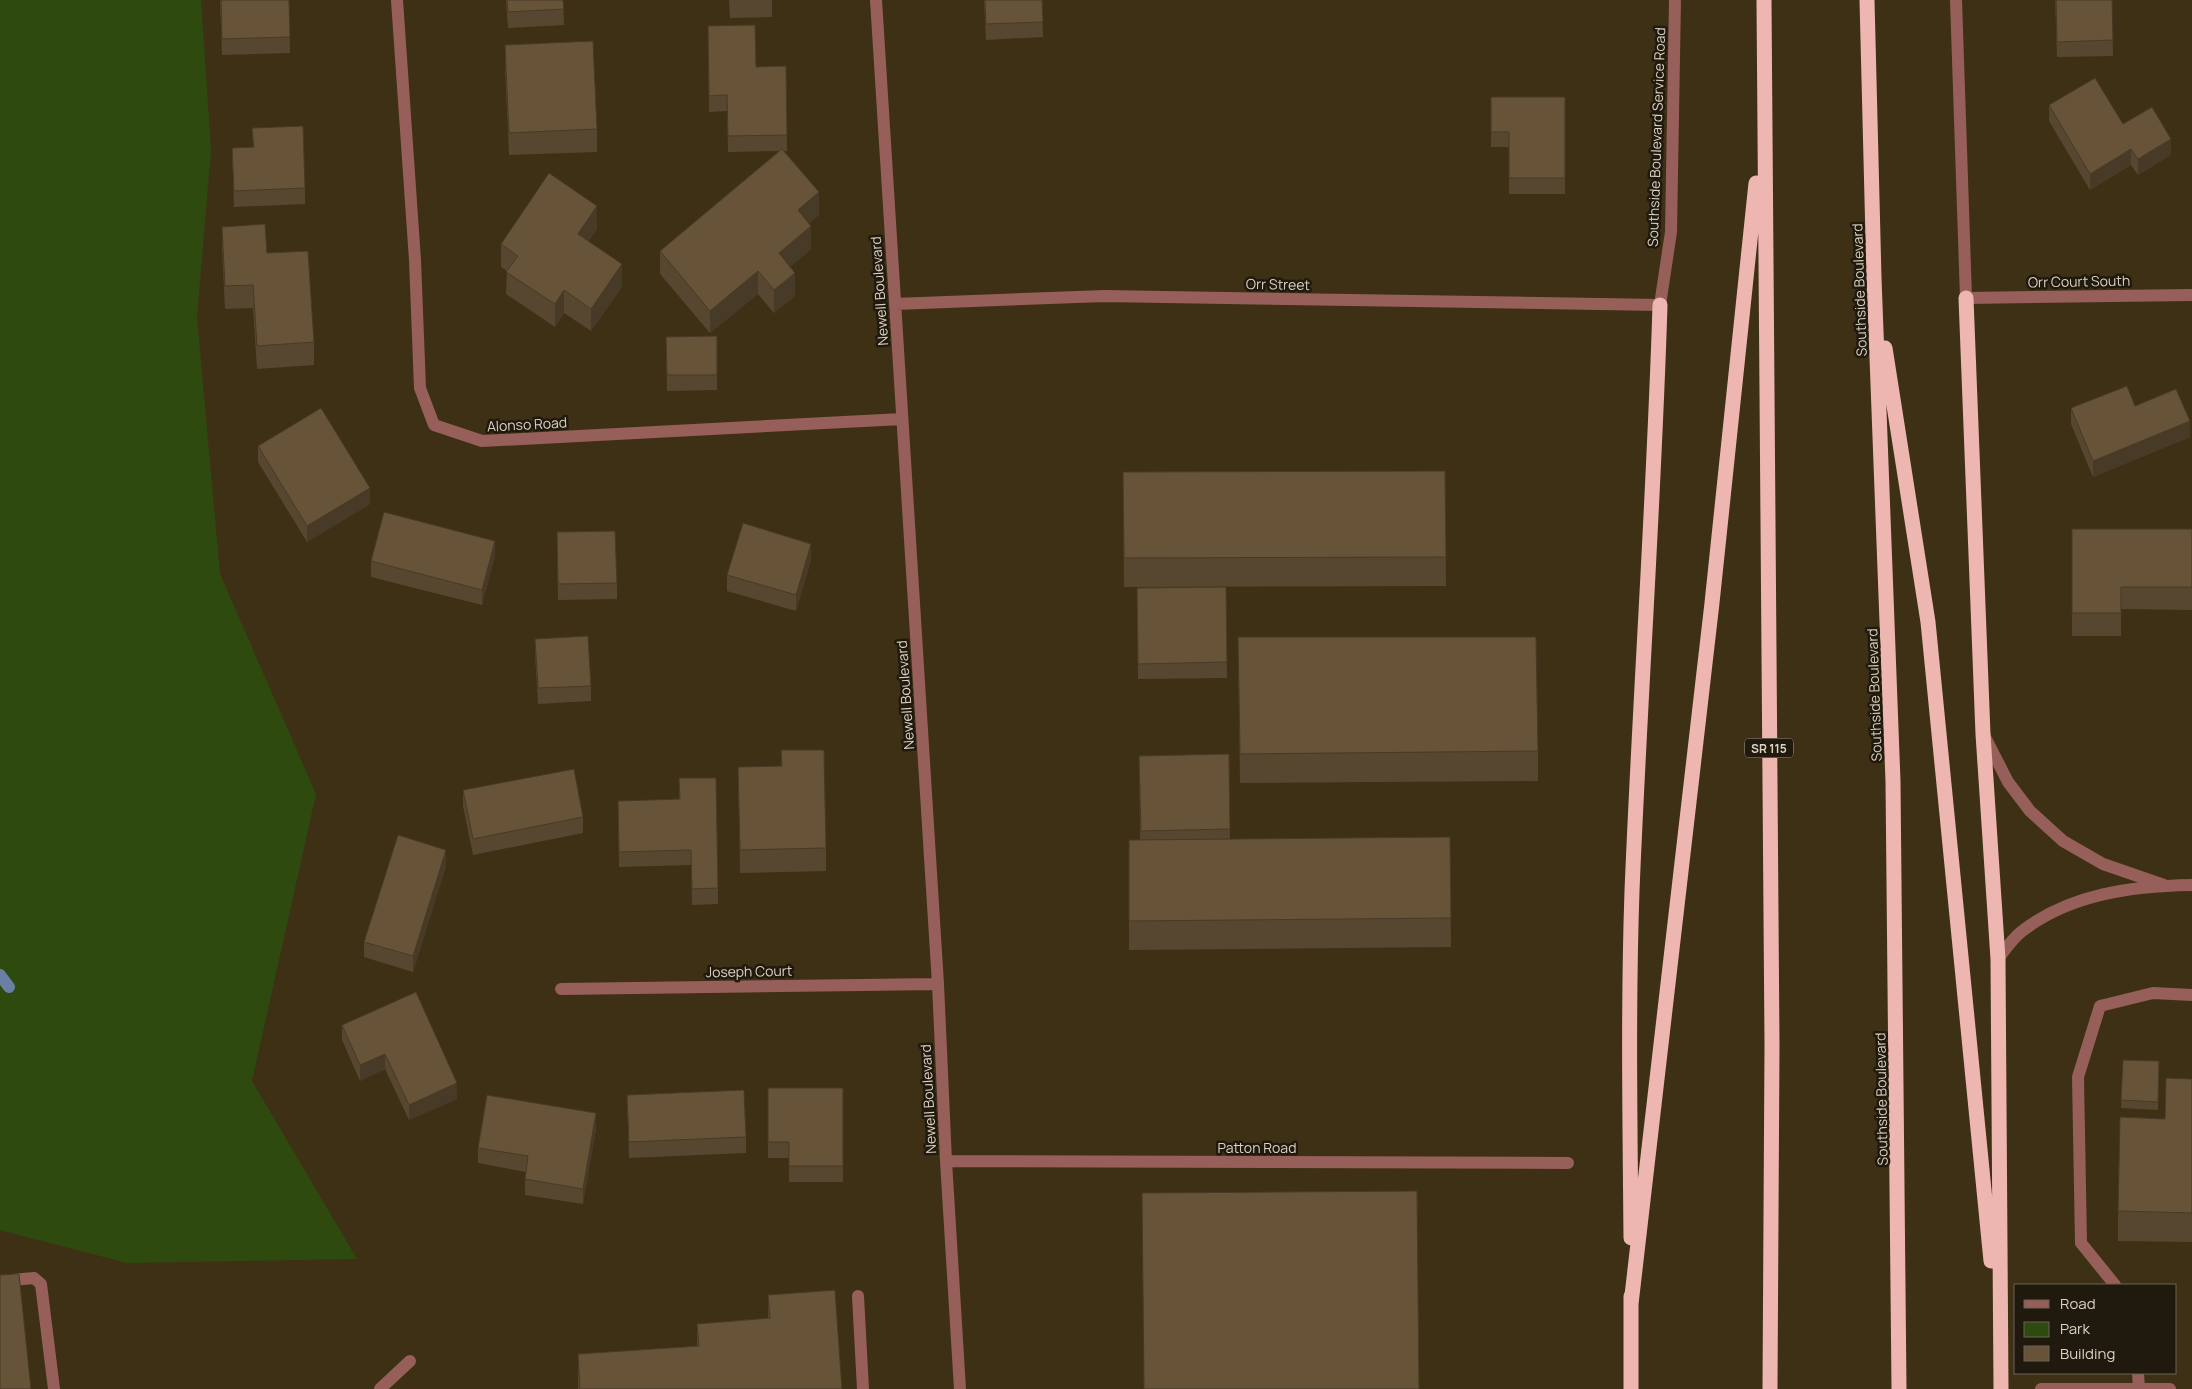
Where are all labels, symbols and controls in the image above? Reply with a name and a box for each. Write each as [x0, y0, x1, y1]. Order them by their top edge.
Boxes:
street label: Southside Boulevard Service Road [1643, 27, 1669, 247]
street label: Southside Boulevard [1847, 223, 1871, 357]
street label: Newell Boulevard [866, 236, 892, 346]
street label: Orr Court South [2028, 271, 2130, 291]
street label: Orr Street [1246, 274, 1311, 294]
street label: Alonso Road [486, 412, 568, 436]
street label: Southside Boulevard [1862, 628, 1886, 762]
street label: Newell Boulevard [892, 640, 918, 750]
road number: SR 115 [1745, 738, 1793, 758]
street label: Joseph Court [705, 961, 793, 981]
street label: Southside Boulevard [1870, 1032, 1892, 1166]
street label: Newell Boulevard [916, 1044, 940, 1154]
street label: Patton Road [1218, 1138, 1296, 1157]
legend [2014, 1284, 2177, 1374]
text: Road [2060, 1293, 2096, 1314]
text: Park [2060, 1318, 2090, 1339]
text: Building [2060, 1343, 2115, 1364]

